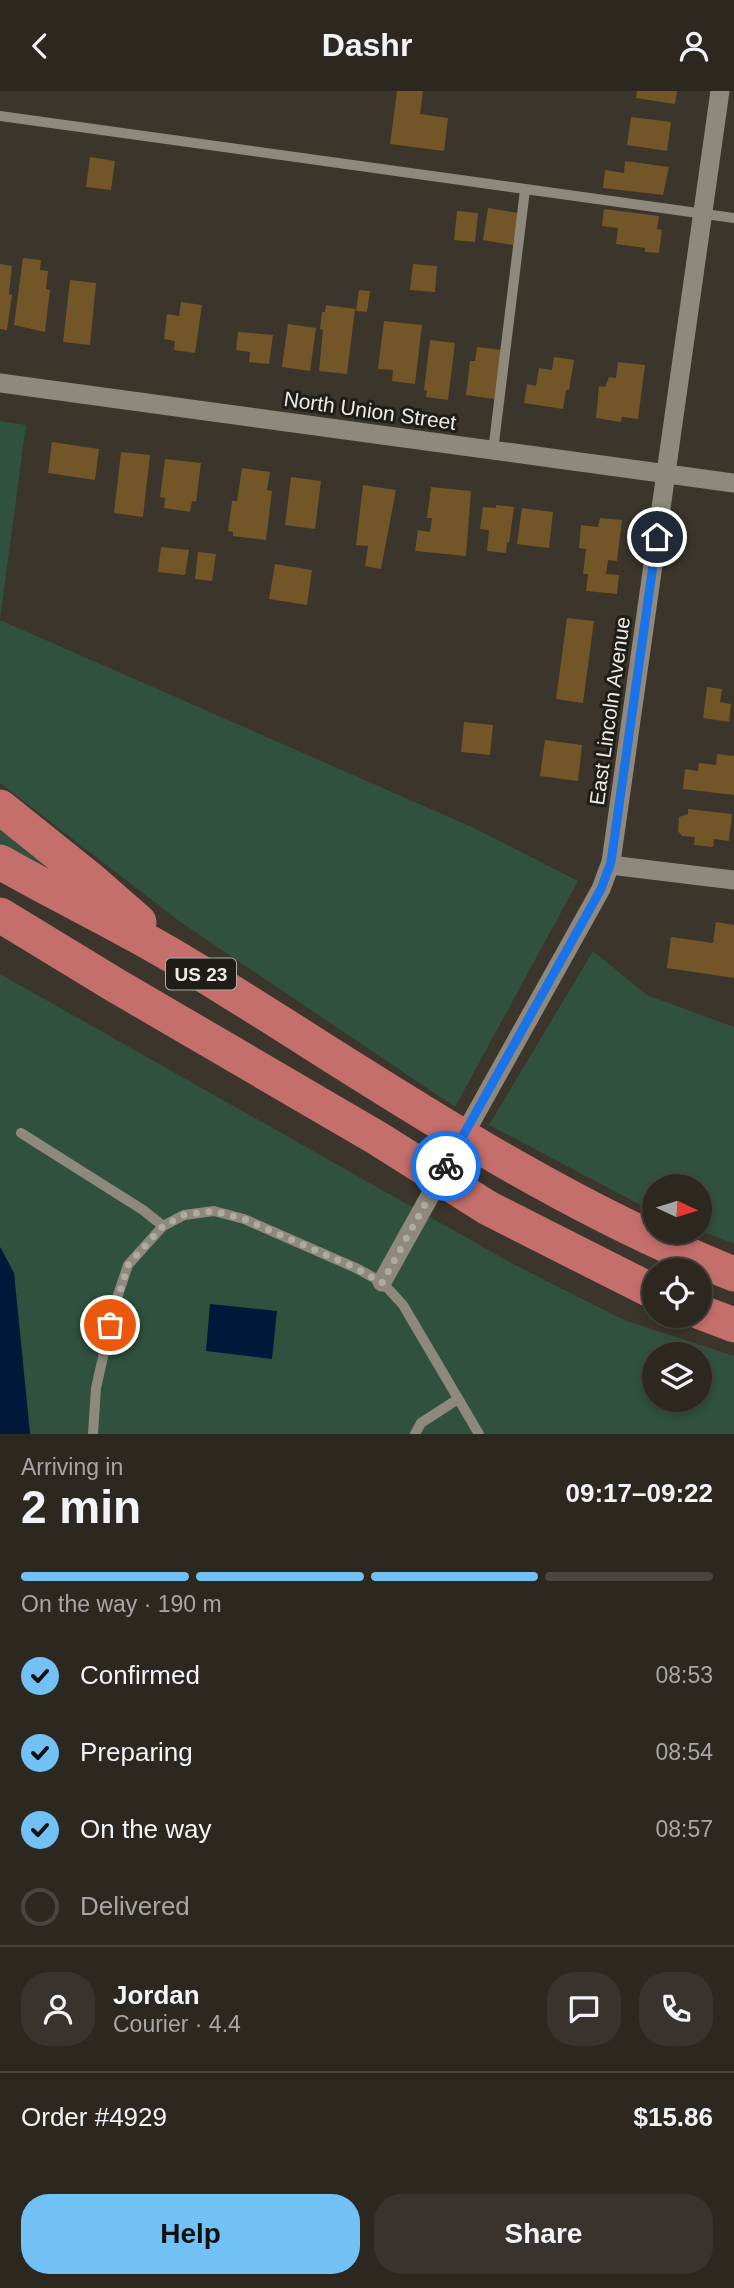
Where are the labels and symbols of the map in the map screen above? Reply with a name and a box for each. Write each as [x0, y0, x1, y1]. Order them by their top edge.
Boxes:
street label: North Union Street [282, 387, 458, 434]
pin [627, 507, 687, 567]
street label: East Lincoln Avenue [585, 615, 634, 807]
road number: US 23 [166, 959, 236, 989]
courier [411, 1131, 481, 1201]
north arrow [642, 1174, 712, 1244]
pin [80, 1295, 140, 1355]

